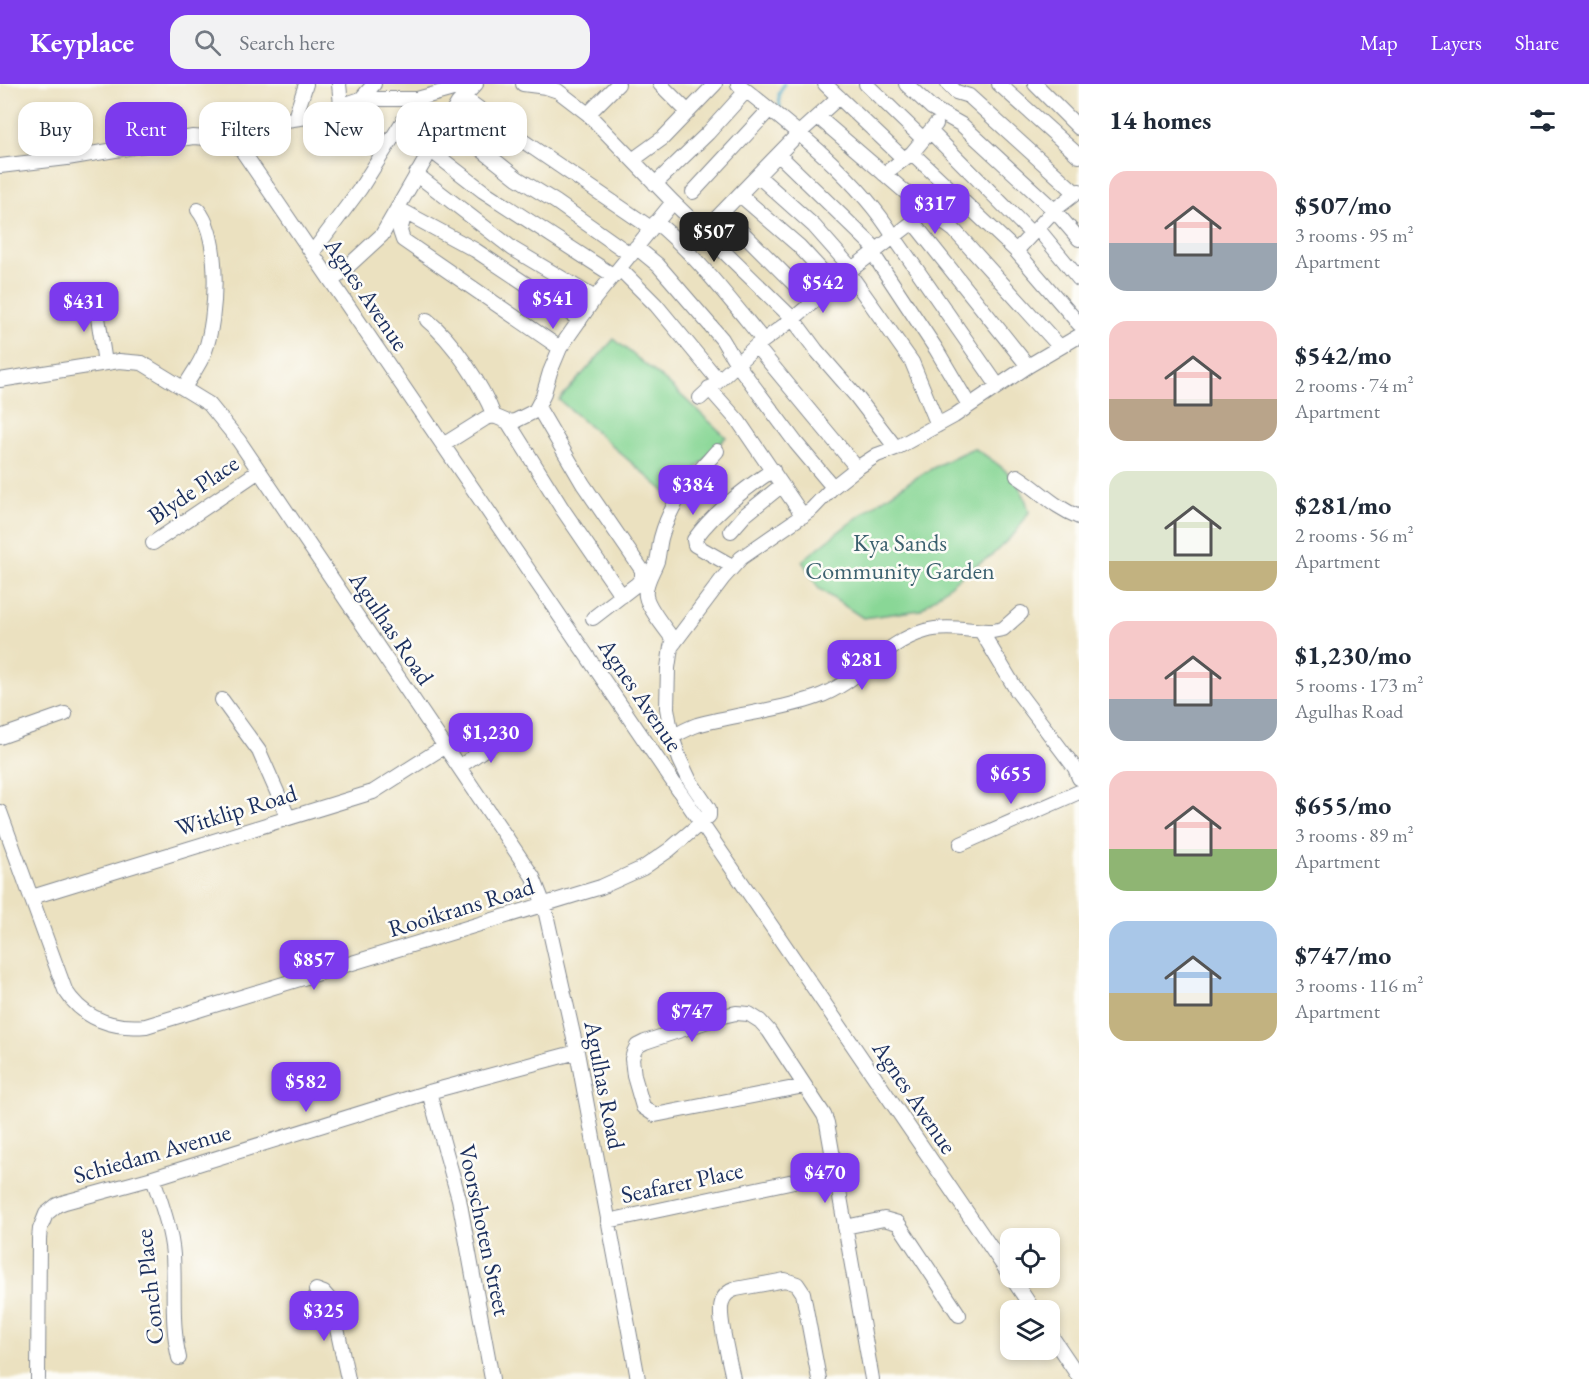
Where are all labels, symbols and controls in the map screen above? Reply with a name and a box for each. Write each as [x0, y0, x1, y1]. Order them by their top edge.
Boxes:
search box [170, 15, 590, 69]
text: Keyplace [30, 24, 134, 60]
icon: search [191, 26, 224, 59]
text: Search here [239, 28, 335, 57]
text: Map [1360, 29, 1398, 56]
text: Layers [1431, 29, 1482, 56]
text: Share [1515, 29, 1559, 56]
chip: Buy [18, 102, 93, 156]
chip: Rent [105, 102, 187, 156]
chip: Filters [199, 102, 291, 156]
chip: New [303, 102, 384, 156]
chip: Apartment [396, 102, 527, 156]
text: 14 homes [1109, 103, 1211, 137]
icon: filters [1526, 104, 1559, 137]
pin: $317 [899, 184, 971, 235]
text: $507/mo [1295, 188, 1391, 222]
text: $317 [915, 190, 955, 216]
icon: home [1157, 195, 1229, 267]
pin: $507 [678, 212, 750, 263]
text: $507 [694, 218, 734, 244]
text: 3 rooms · 95 m² [1295, 222, 1414, 248]
street label: Agnes Avenue [317, 230, 416, 357]
text: Apartment [1295, 248, 1380, 274]
pin: $542 [787, 263, 859, 314]
text: $542 [803, 269, 843, 295]
pin: $541 [517, 279, 589, 330]
pin: $431 [48, 282, 120, 333]
text: $541 [533, 285, 573, 311]
text: $431 [64, 288, 104, 314]
text: $542/mo [1295, 338, 1391, 372]
icon: home [1157, 345, 1229, 417]
text: 2 rooms · 74 m² [1295, 372, 1414, 398]
text: Apartment [1295, 398, 1380, 424]
street label: Blyde Place [142, 447, 244, 531]
pin: $384 [657, 465, 729, 516]
text: $384 [673, 471, 713, 497]
text: $281/mo [1295, 488, 1391, 522]
icon: home [1157, 495, 1229, 567]
text: 2 rooms · 56 m² [1295, 522, 1414, 548]
park label: Kya Sands Community Garden [805, 527, 995, 586]
text: Apartment [1295, 548, 1380, 574]
street label: Agulhas Road [342, 565, 442, 691]
street label: Agnes Avenue [591, 631, 690, 758]
text: $1,230/mo [1295, 638, 1411, 672]
pin: $281 [826, 640, 898, 691]
icon: home [1157, 645, 1229, 717]
text: $281 [842, 646, 882, 672]
text: 5 rooms · 173 m² [1295, 672, 1423, 698]
text: Agulhas Road [1295, 698, 1403, 724]
pin: $1,230 [442, 713, 540, 764]
text: $1,230 [463, 719, 519, 745]
pin: $655 [975, 754, 1047, 805]
text: $655 [991, 760, 1031, 786]
street label: Witklip Road [172, 777, 301, 843]
text: $655/mo [1295, 788, 1391, 822]
icon: home [1157, 795, 1229, 867]
text: 3 rooms · 89 m² [1295, 822, 1414, 848]
text: Apartment [1295, 848, 1380, 874]
street label: Rooikrans Road [384, 870, 539, 944]
text: $747/mo [1295, 938, 1391, 972]
pin: $857 [278, 940, 350, 991]
icon: home [1157, 945, 1229, 1017]
text: $857 [294, 946, 334, 972]
text: 3 rooms · 116 m² [1295, 972, 1423, 998]
pin: $747 [656, 992, 728, 1043]
text: $747 [672, 998, 712, 1024]
text: Apartment [1295, 998, 1380, 1024]
street label: Agulhas Road [577, 1017, 633, 1153]
street label: Agnes Avenue [865, 1033, 964, 1160]
pin: $582 [270, 1062, 342, 1113]
text: $582 [286, 1068, 326, 1094]
street label: Schiedam Avenue [70, 1116, 234, 1190]
street label: Voorschoten Street [452, 1141, 518, 1319]
pin: $470 [789, 1153, 861, 1204]
street label: Seafarer Place [618, 1154, 746, 1210]
text: $470 [805, 1159, 845, 1185]
street label: Conch Place [128, 1228, 170, 1346]
map controls [1000, 1228, 1060, 1360]
button: locate [1000, 1228, 1060, 1288]
pin: $325 [288, 1291, 360, 1342]
text: $325 [304, 1297, 344, 1323]
button: layers [1000, 1300, 1060, 1360]

